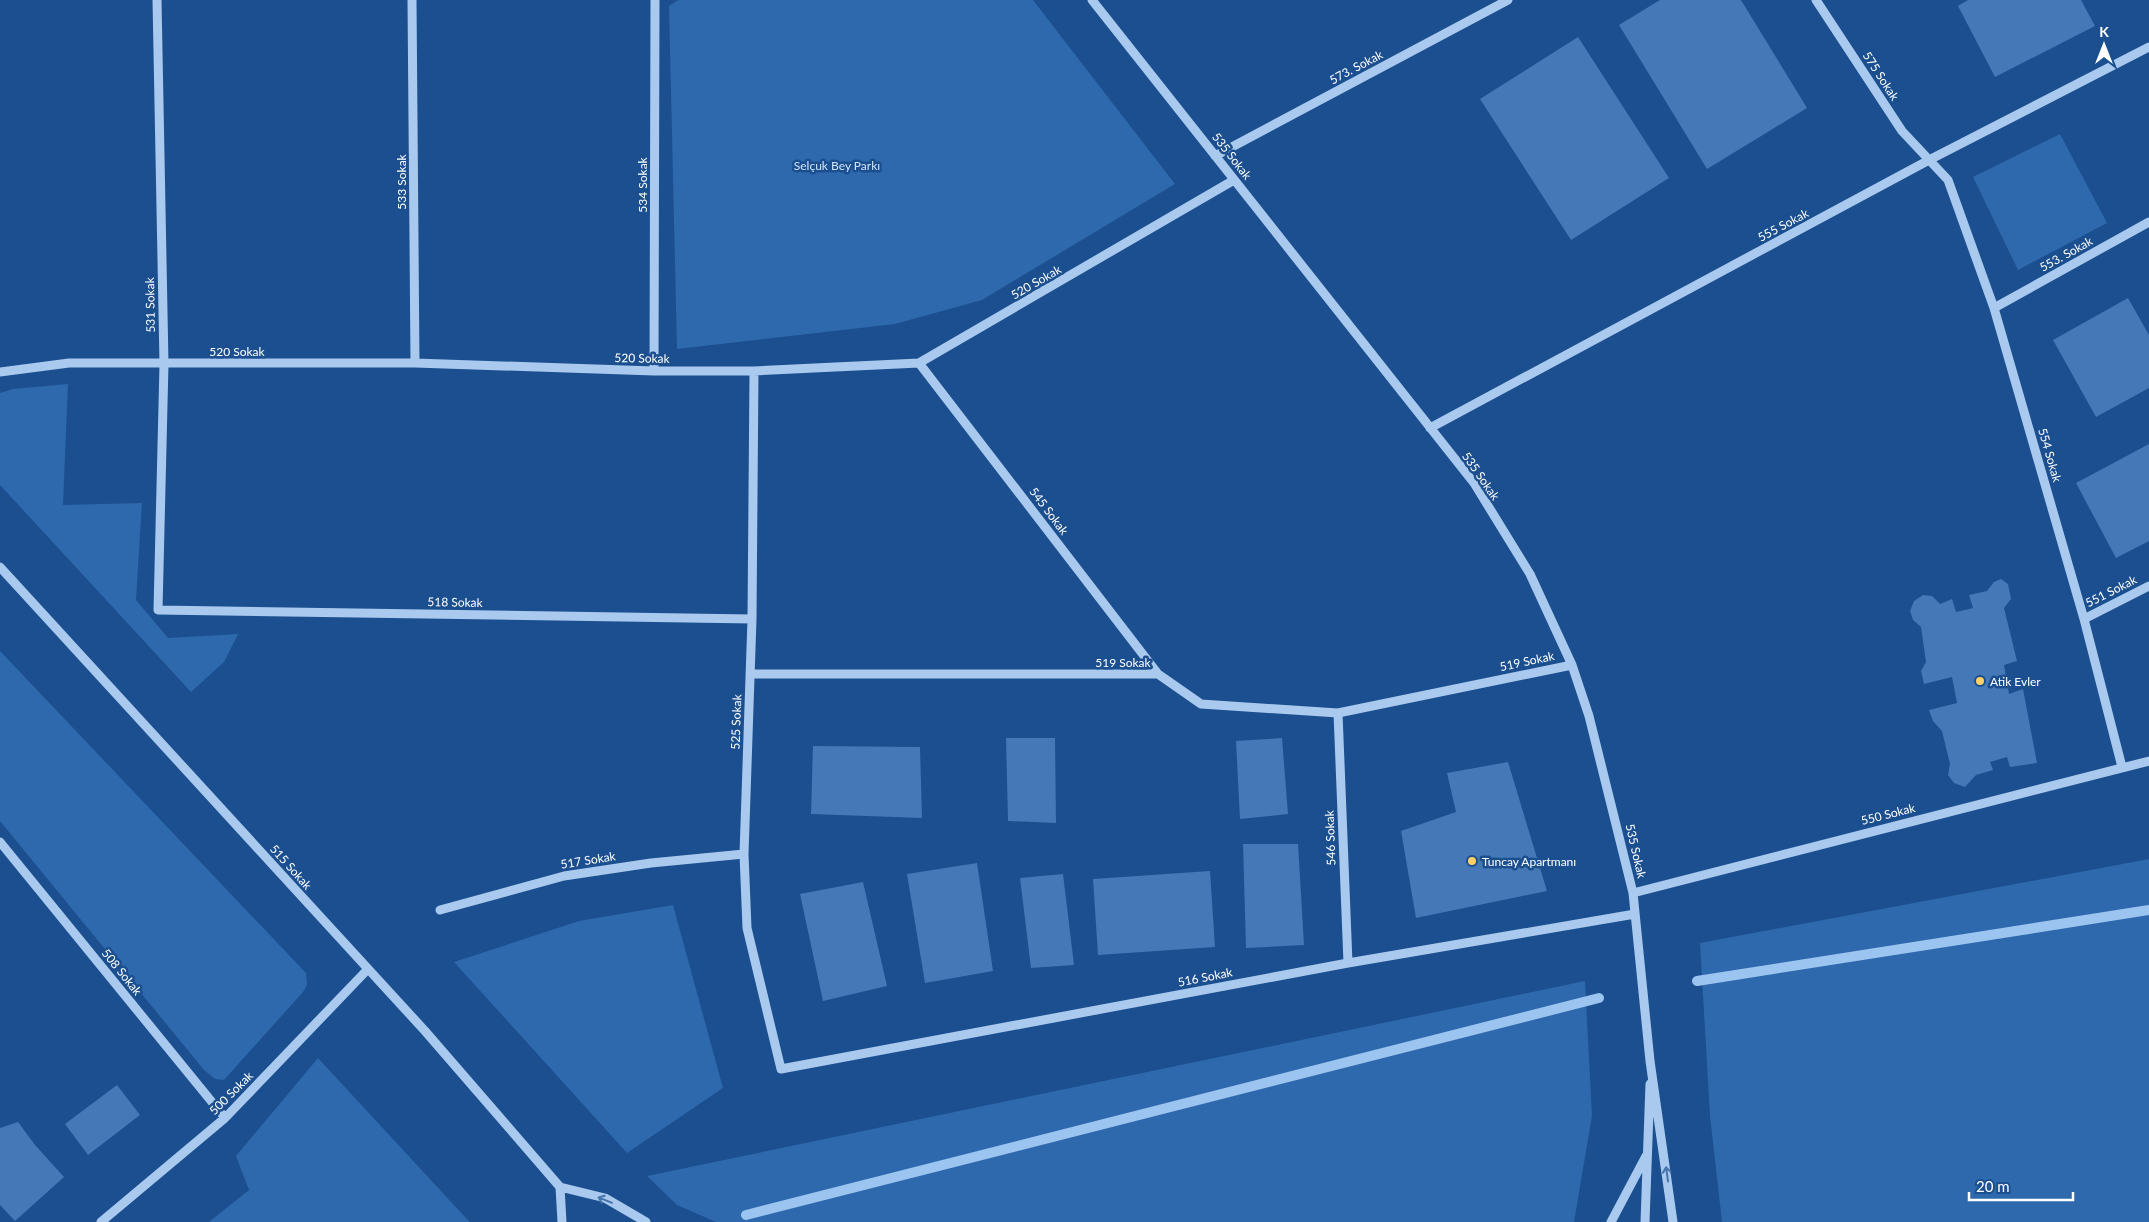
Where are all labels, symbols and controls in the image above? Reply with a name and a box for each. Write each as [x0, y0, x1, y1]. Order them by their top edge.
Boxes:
north arrow [2079, 20, 2129, 70]
text: K [2099, 23, 2109, 40]
street label: 573. Sokak [1327, 46, 1386, 87]
street label: 575 Sokak [1860, 49, 1903, 104]
street label: 535 Sokak [1209, 130, 1256, 183]
street label: 533 Sokak [394, 153, 409, 210]
street label: 534 Sokak [635, 156, 650, 213]
park label: Selçuk Bey Parkı [794, 158, 880, 173]
street label: 555 Sokak [1755, 205, 1812, 245]
street label: 553. Sokak [2037, 233, 2096, 275]
street label: 520 Sokak [1008, 261, 1065, 302]
street label: 531 Sokak [142, 276, 158, 333]
street label: 520 Sokak [209, 344, 266, 359]
street label: 520 Sokak [614, 350, 671, 366]
street label: 554 Sokak [2035, 426, 2065, 485]
street label: 535 Sokak [1459, 449, 1504, 504]
street label: 545 Sokak [1026, 484, 1072, 538]
street label: 551 Sokak [2083, 571, 2140, 610]
street label: 518 Sokak [427, 594, 484, 610]
street label: 519 Sokak [1498, 648, 1557, 674]
street label: 519 Sokak [1095, 655, 1152, 670]
place label: Atik Evler [1990, 674, 2041, 689]
marker: Atik Evler [1974, 675, 1986, 687]
street label: 525 Sokak [728, 693, 744, 750]
street label: 550 Sokak [1859, 800, 1918, 828]
street label: 546 Sokak [1322, 809, 1338, 866]
street label: 535 Sokak [1622, 822, 1650, 881]
street label: 515 Sokak [267, 841, 316, 893]
street label: 517 Sokak [559, 848, 617, 872]
place label: Tuncay Apartmanı [1482, 854, 1576, 869]
marker: Tuncay Apartmanı [1466, 855, 1478, 867]
street label: 508 Sokak [99, 946, 146, 999]
street label: 516 Sokak [1176, 964, 1235, 990]
street label: 500 Sokak [206, 1067, 257, 1118]
one-way arrow [1661, 1166, 1671, 1182]
scale bar [1969, 1170, 2073, 1202]
text: 20 m [1976, 1177, 2010, 1195]
one-way arrow [598, 1195, 613, 1204]

